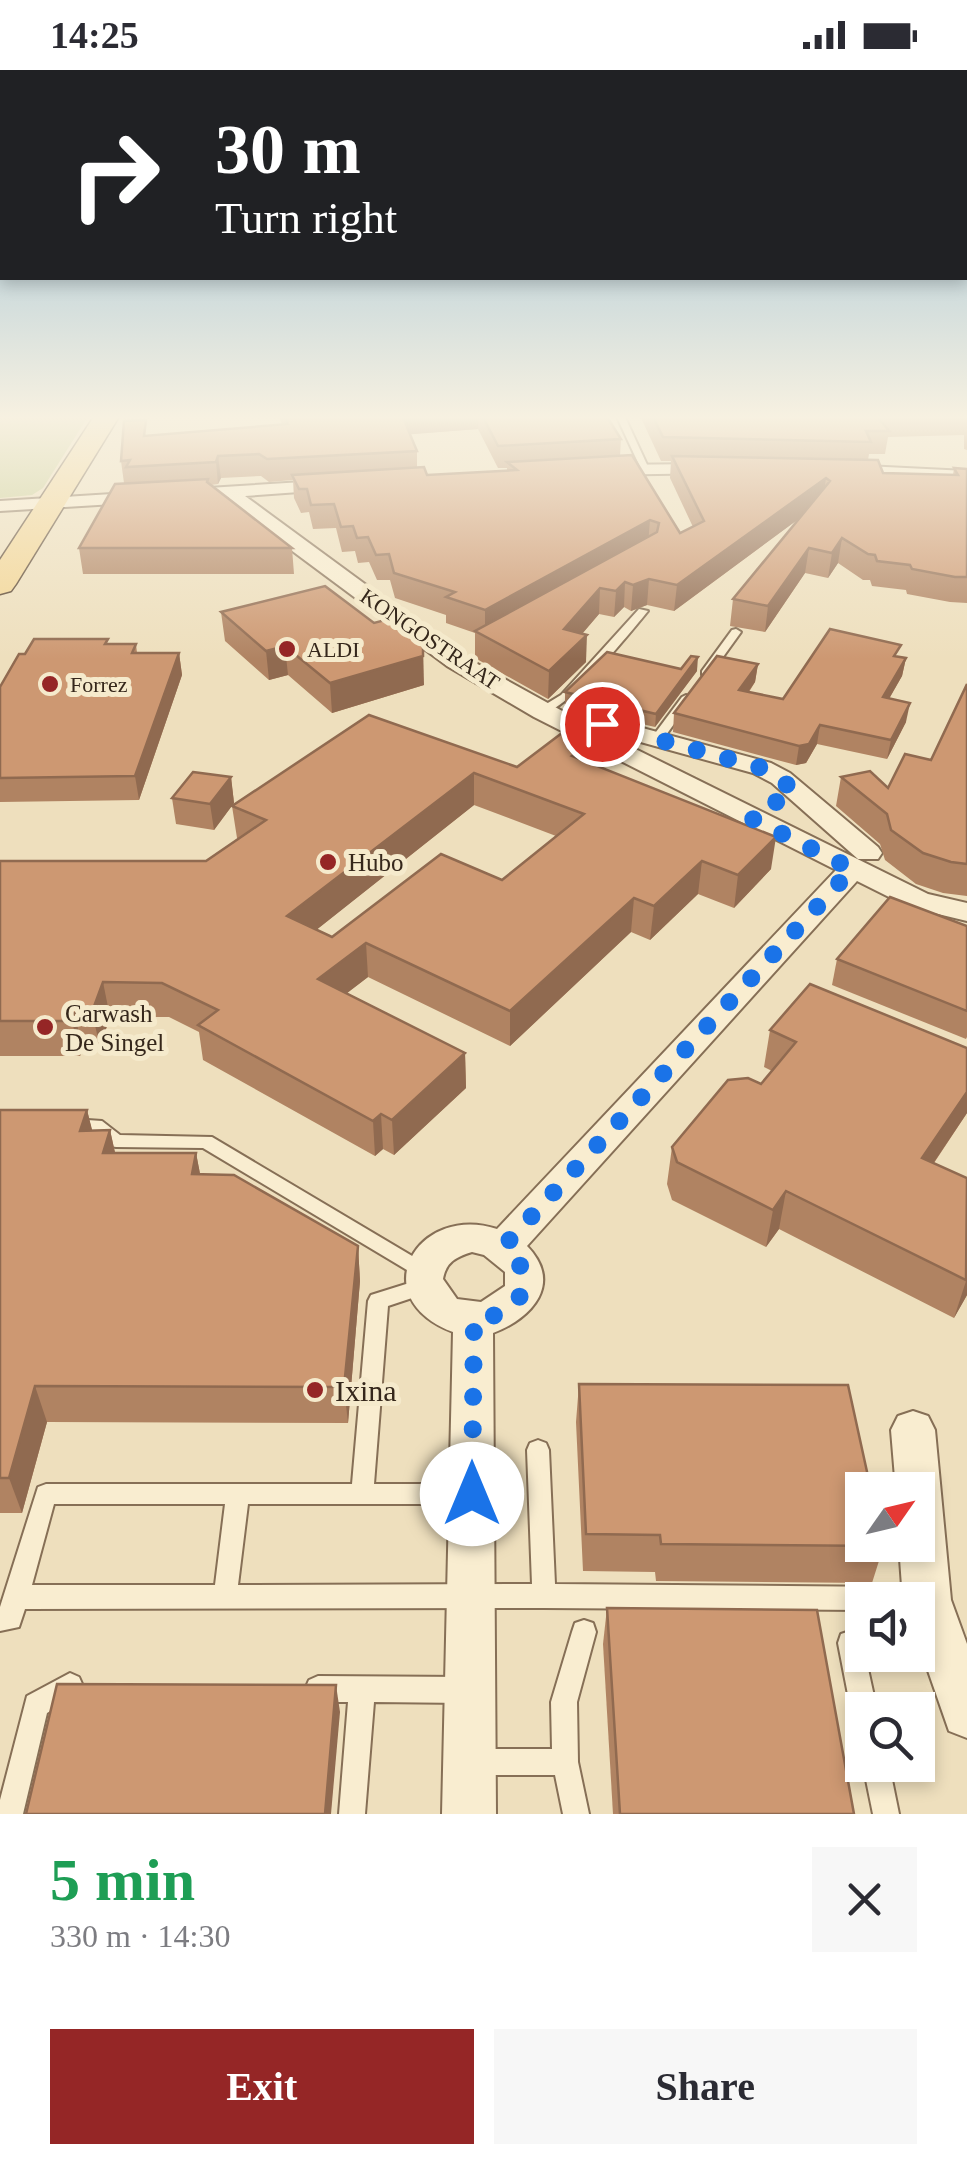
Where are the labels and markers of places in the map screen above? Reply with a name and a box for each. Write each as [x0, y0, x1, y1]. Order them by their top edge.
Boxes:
place label: ALDI [307, 637, 360, 662]
marker: ALDI [276, 638, 298, 660]
place label: Forrez [70, 672, 128, 697]
marker: Forrez [39, 673, 61, 695]
pin [560, 682, 645, 767]
place label: Hubo [348, 849, 404, 876]
marker: Hubo [317, 851, 339, 873]
place label: Carwash De Singel [65, 1000, 164, 1056]
marker: Carwash De Singel [34, 1016, 56, 1038]
place label: Ixina [335, 1374, 397, 1407]
marker: Ixina [304, 1379, 326, 1401]

